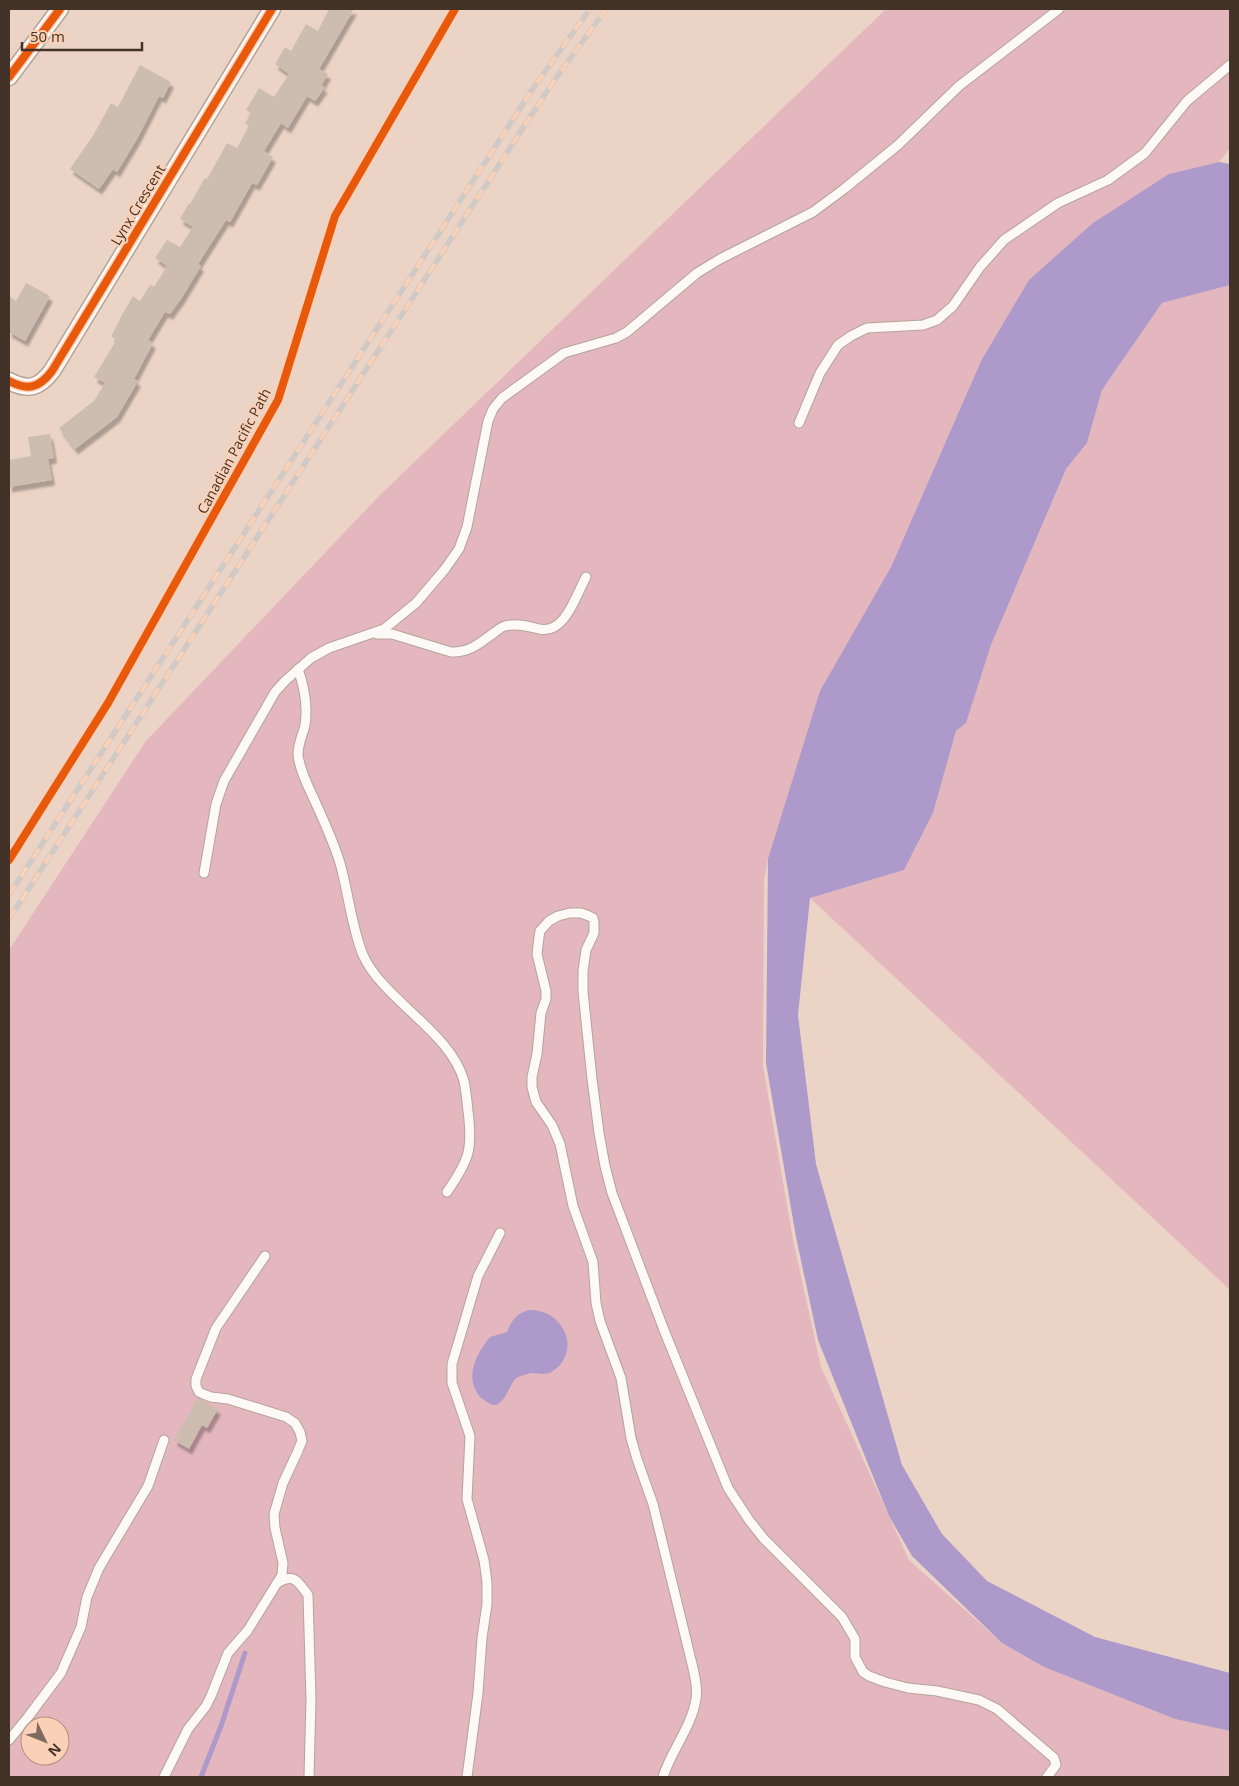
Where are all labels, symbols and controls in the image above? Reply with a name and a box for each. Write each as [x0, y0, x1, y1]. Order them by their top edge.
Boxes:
scale bar [22, 20, 142, 52]
text: 50 m [30, 26, 65, 46]
street label: Lynx Crescent [106, 161, 169, 249]
street label: Canadian Pacific Path [192, 385, 275, 517]
north arrow [20, 1716, 70, 1766]
text: N [44, 1740, 66, 1761]

